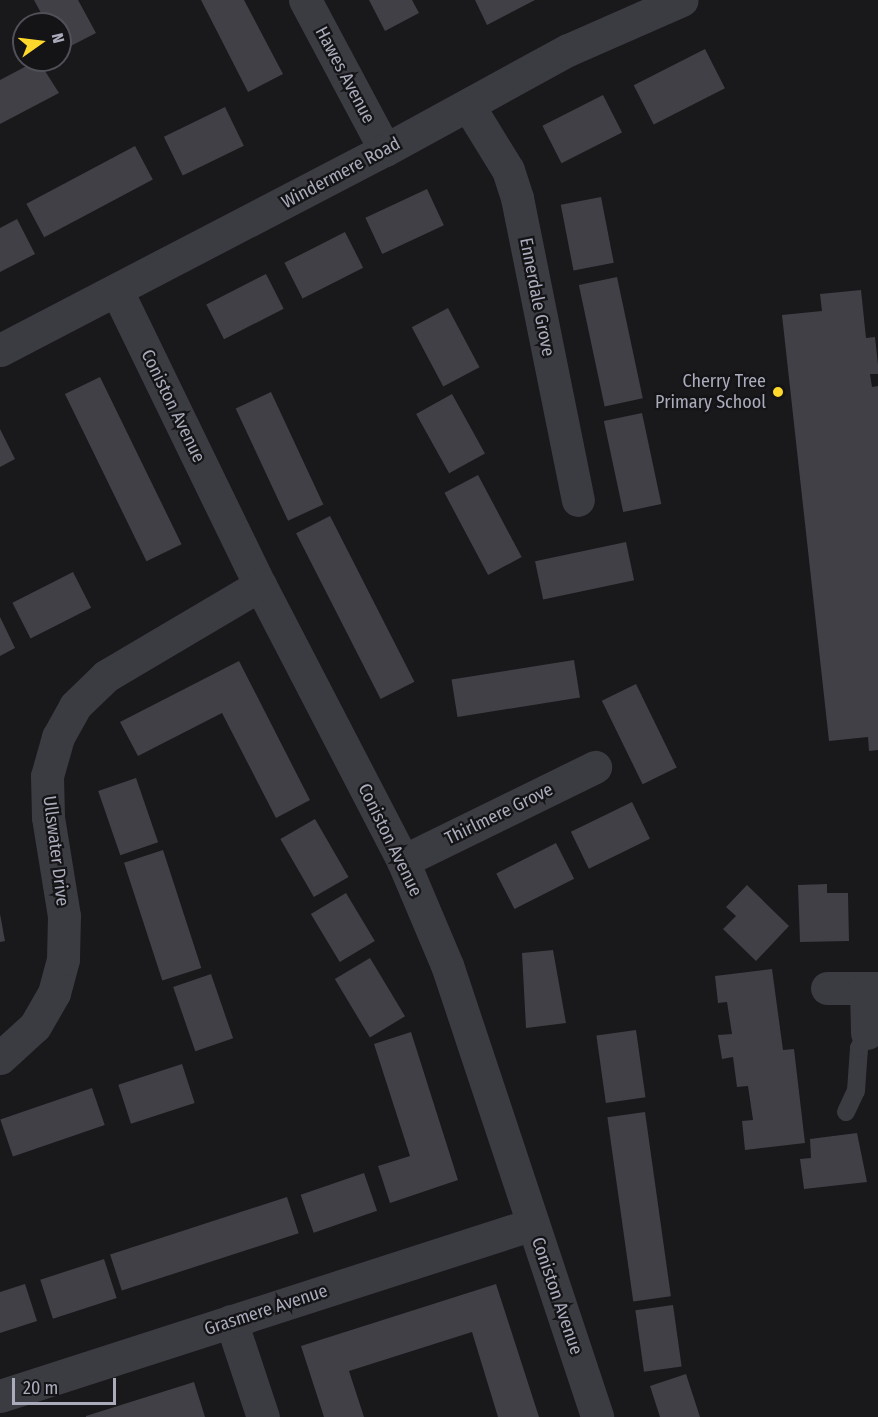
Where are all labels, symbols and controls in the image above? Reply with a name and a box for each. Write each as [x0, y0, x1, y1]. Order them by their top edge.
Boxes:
north arrow [12, 12, 72, 72]
street label: Hawes Avenue [311, 23, 379, 127]
text: N [48, 31, 68, 45]
street label: Windermere Road [278, 133, 404, 213]
street label: Ennerdale Grove [515, 236, 559, 358]
street label: Coniston Avenue [136, 346, 210, 466]
place label: Cherry Tree Primary School [655, 371, 766, 413]
marker: Cherry Tree Primary School [771, 385, 785, 399]
street label: Thirlmere Grove [442, 779, 556, 849]
street label: Coniston Avenue [353, 780, 427, 900]
street label: Ullswater Drive [39, 795, 73, 907]
street label: Coniston Avenue [527, 1234, 587, 1358]
street label: Grasmere Avenue [202, 1280, 330, 1340]
scale bar [15, 1366, 118, 1404]
text: 20 m [23, 1377, 58, 1399]

